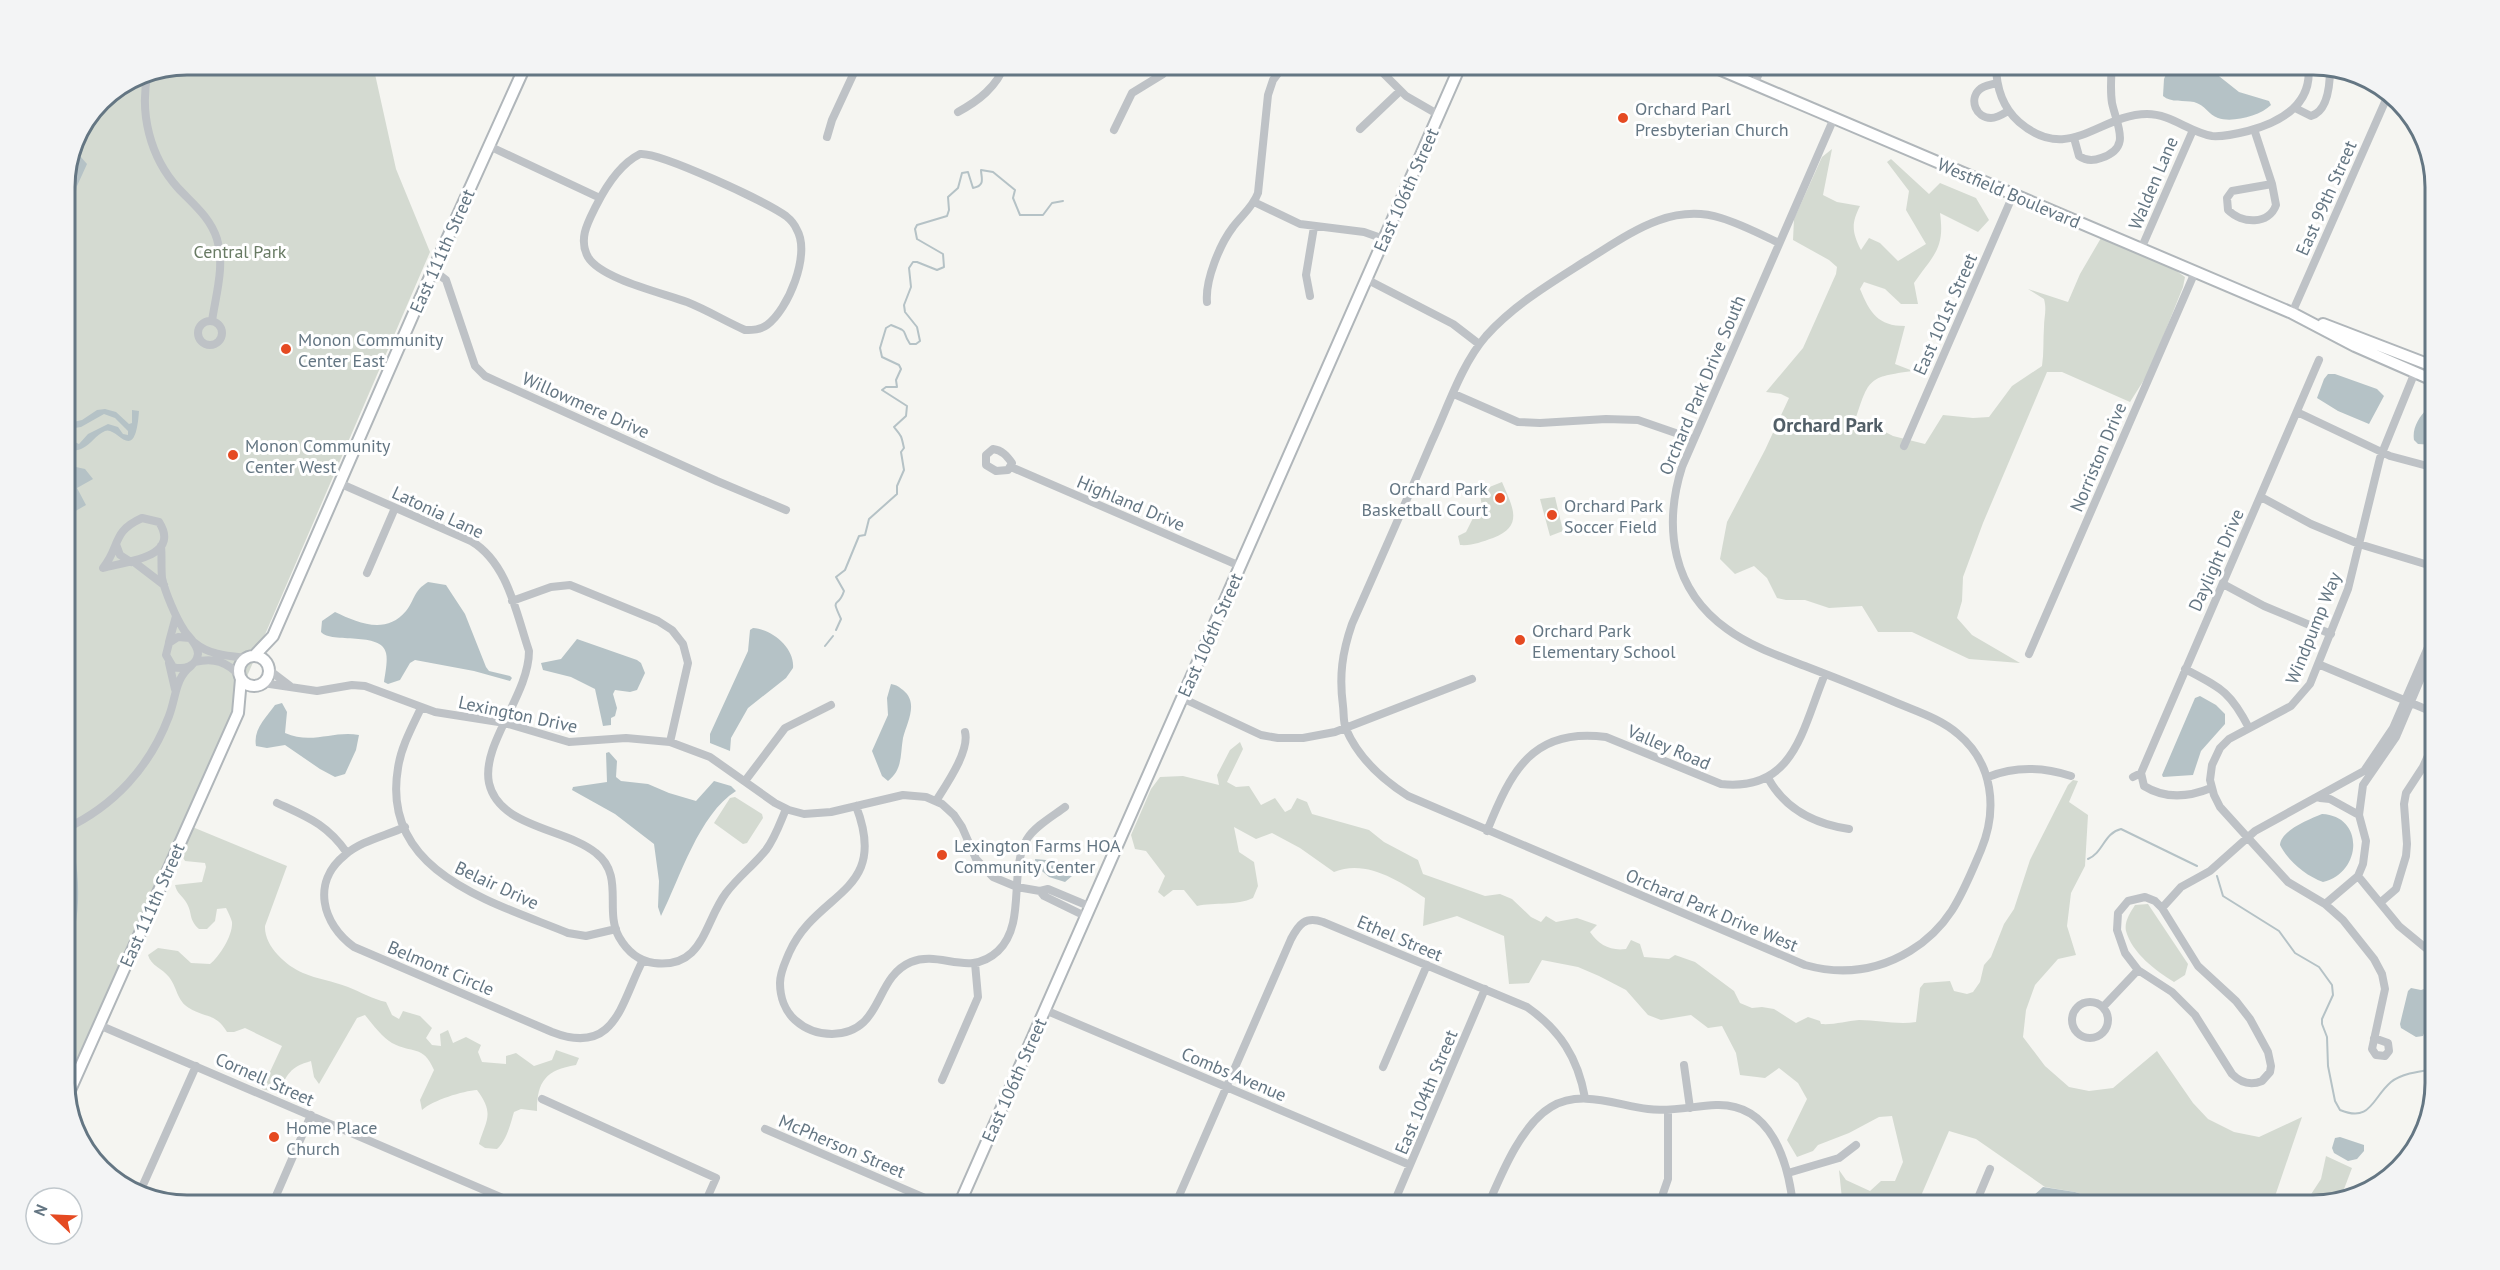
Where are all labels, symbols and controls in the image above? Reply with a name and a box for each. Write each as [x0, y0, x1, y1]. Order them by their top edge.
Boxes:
place label: Orchard Parl Presbyterian Church [1635, 97, 1789, 141]
marker: Orchard Parl Presbyterian Church [1616, 111, 1630, 125]
street label: East 106th Street [1368, 124, 1444, 256]
street label: Walden Lane [2123, 133, 2183, 233]
street label: East 99th Street [2290, 137, 2362, 259]
street label: Westfield Boulevard [1934, 153, 2084, 233]
street label: East 111th Street [404, 185, 480, 317]
park label: Central Park [194, 240, 287, 263]
street label: East 101st Street [1908, 250, 1982, 378]
street label: Orchard Park Drive South [1654, 292, 1750, 478]
place label: Monon Community Center East [298, 328, 444, 372]
marker: Monon Community Center East [279, 342, 293, 356]
street label: Willowmere Drive [519, 367, 653, 443]
street label: Norriston Drive [2065, 399, 2131, 515]
district label: Orchard Park [1773, 412, 1883, 438]
place label: Monon Community Center West [245, 434, 391, 478]
marker: Monon Community Center West [226, 448, 240, 462]
street label: Highland Drive [1073, 470, 1189, 536]
place label: Orchard Park Basketball Court [1362, 477, 1488, 521]
street label: Latonia Lane [388, 481, 488, 543]
marker: Orchard Park Basketball Court [1493, 491, 1507, 505]
place label: Orchard Park Soccer Field [1564, 494, 1663, 538]
street label: Daylight Drive [2183, 505, 2249, 615]
marker: Orchard Park Soccer Field [1545, 508, 1559, 522]
street label: Windpump Way [2280, 568, 2346, 687]
street label: East 106th Street [1172, 569, 1248, 701]
place label: Orchard Park Elementary School [1532, 619, 1676, 663]
marker: Orchard Park Elementary School [1513, 633, 1527, 647]
street label: Lexington Drive [456, 690, 580, 738]
street label: Valley Road [1623, 719, 1714, 775]
place label: Lexington Farms HOA Community Center [954, 834, 1121, 878]
street label: East 111th Street [114, 839, 190, 971]
marker: Lexington Farms HOA Community Center [935, 848, 949, 862]
street label: Belair Drive [451, 856, 543, 914]
street label: Orchard Park Drive West [1622, 863, 1802, 957]
street label: Ethel Street [1354, 910, 1446, 966]
street label: Belmont Circle [384, 935, 498, 1001]
street label: East 106th Street [976, 1014, 1052, 1146]
street label: East 104th Street [1389, 1026, 1463, 1158]
street label: Combs Avenue [1178, 1042, 1290, 1106]
street label: Cornell Street [212, 1047, 318, 1111]
street label: McPherson Street [775, 1109, 909, 1183]
place label: Home Place Church [286, 1116, 377, 1160]
marker: Home Place Church [267, 1130, 281, 1144]
north arrow [24, 1186, 84, 1246]
text: N [29, 1201, 51, 1219]

